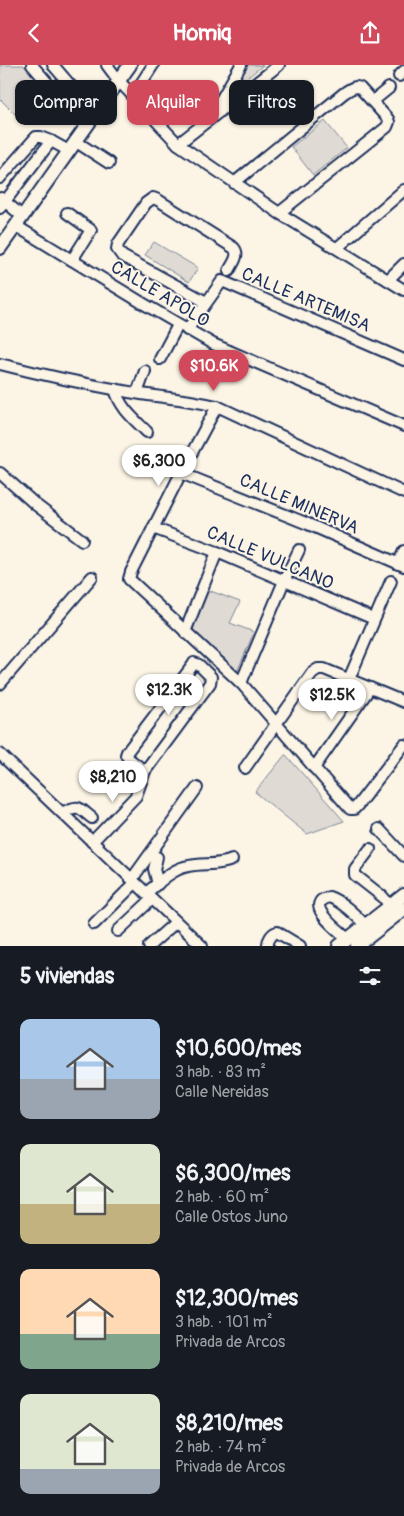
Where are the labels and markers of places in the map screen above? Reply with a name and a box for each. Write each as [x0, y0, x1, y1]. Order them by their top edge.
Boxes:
pin: $10.6K [173, 349, 255, 392]
pin: $6,300 [118, 445, 200, 487]
pin: $12.3K [128, 673, 210, 716]
pin: $12.5K [291, 679, 373, 721]
pin: $8,210 [72, 761, 154, 803]

